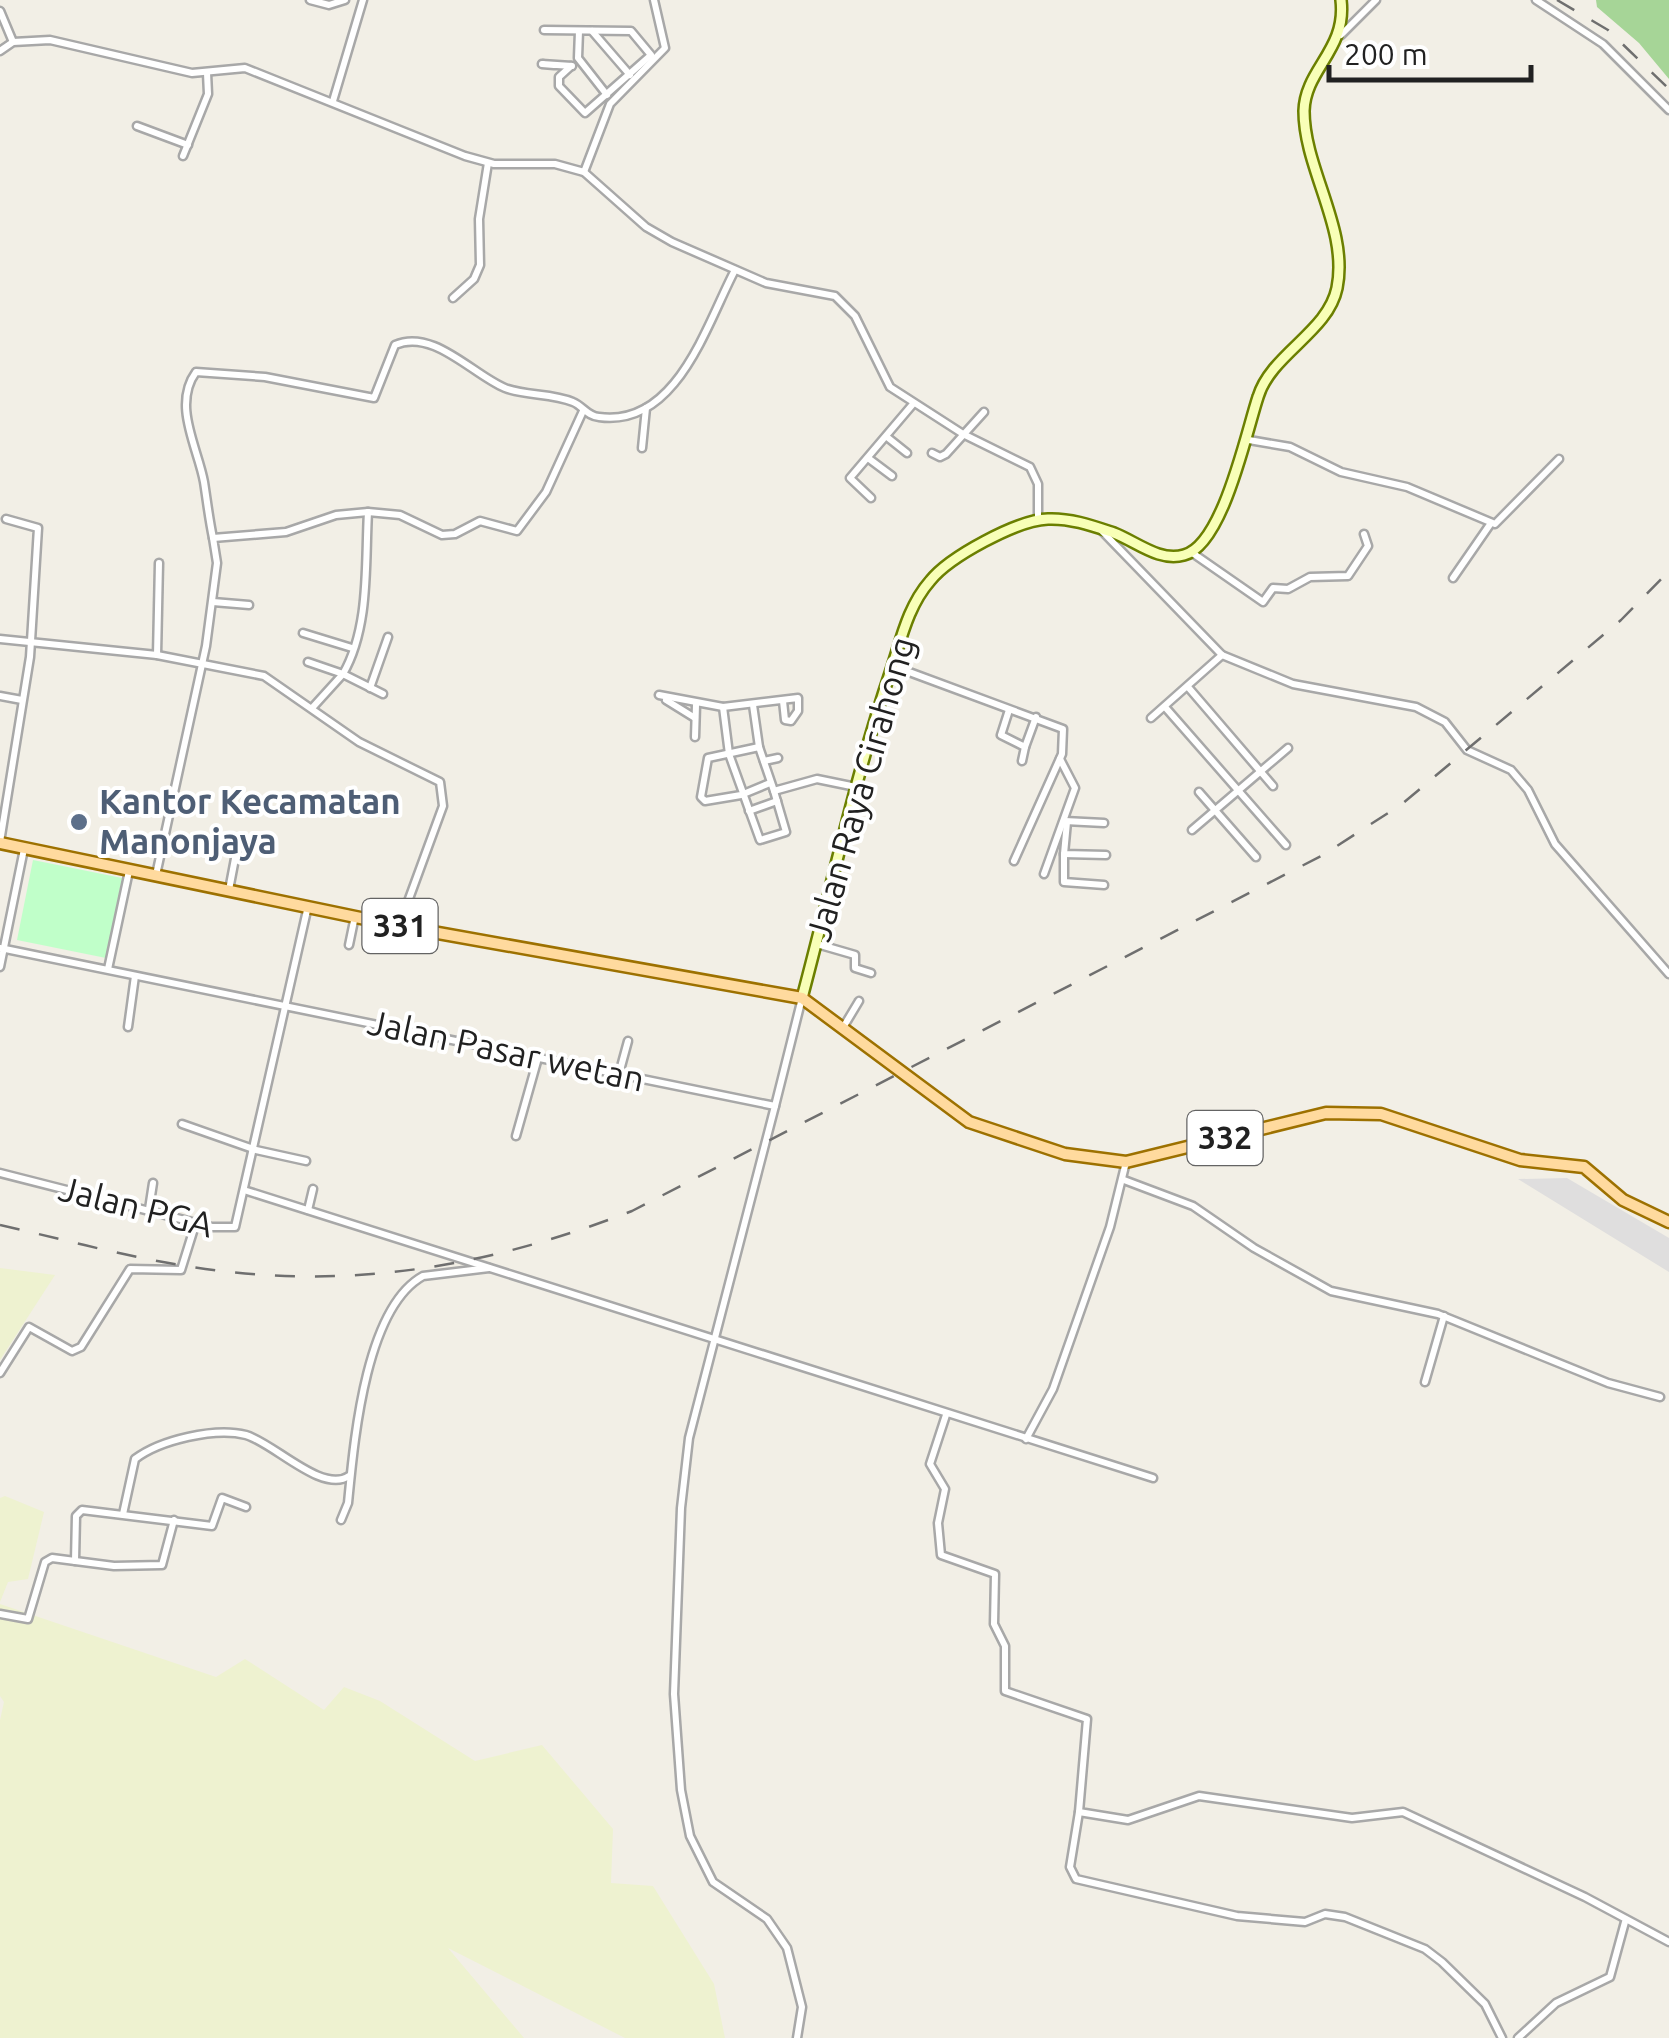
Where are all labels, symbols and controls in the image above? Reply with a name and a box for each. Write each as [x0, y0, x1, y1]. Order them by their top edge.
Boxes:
scale bar [1329, 20, 1532, 82]
text: 200 m [1344, 37, 1428, 71]
street label: Jalan Raya Cirahong [797, 632, 923, 946]
place label: Kantor Kecamatan Manonjaya [99, 781, 401, 861]
marker: Kantor Kecamatan Manonjaya [68, 811, 90, 833]
road number: 331 [362, 899, 438, 953]
street label: Jalan Pasar wetan [364, 1001, 648, 1099]
road number: 332 [1188, 1111, 1262, 1165]
street label: Jalan PGA [55, 1168, 218, 1245]

